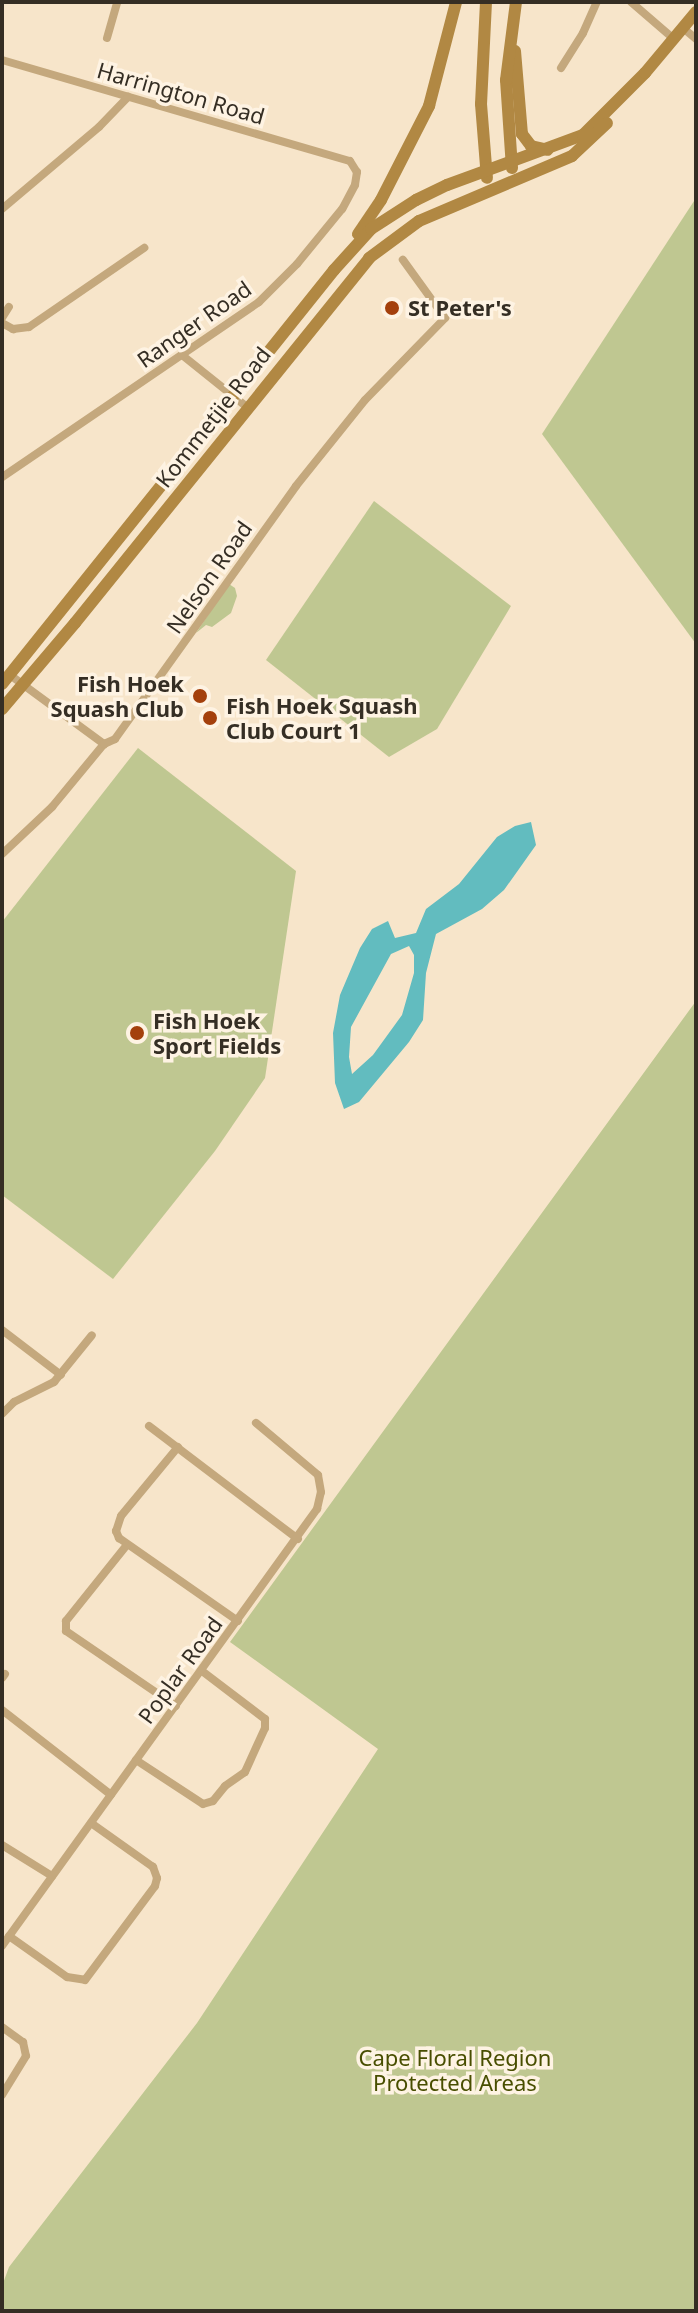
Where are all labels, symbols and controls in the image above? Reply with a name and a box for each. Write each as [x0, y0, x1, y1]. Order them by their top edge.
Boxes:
street label: Harrington Road [94, 56, 268, 130]
street label: Ranger Road [132, 275, 256, 373]
place label: St Peter's [408, 295, 512, 321]
marker: St Peter's [383, 299, 401, 317]
street label: Kommetjie Road [150, 342, 276, 492]
street label: Nelson Road [161, 516, 257, 638]
place label: Fish Hoek Squash Club [51, 670, 184, 722]
marker: Fish Hoek Squash Club [191, 687, 209, 705]
place label: Fish Hoek Squash Club Court 1 [226, 692, 418, 744]
marker: Fish Hoek Squash Club Court 1 [201, 709, 219, 727]
place label: Fish Hoek Sport Fields [153, 1007, 281, 1058]
marker: Fish Hoek Sport Fields [128, 1024, 146, 1042]
street label: Poplar Road [132, 1611, 228, 1729]
park label: Cape Floral Region Protected Areas [359, 2044, 551, 2096]

